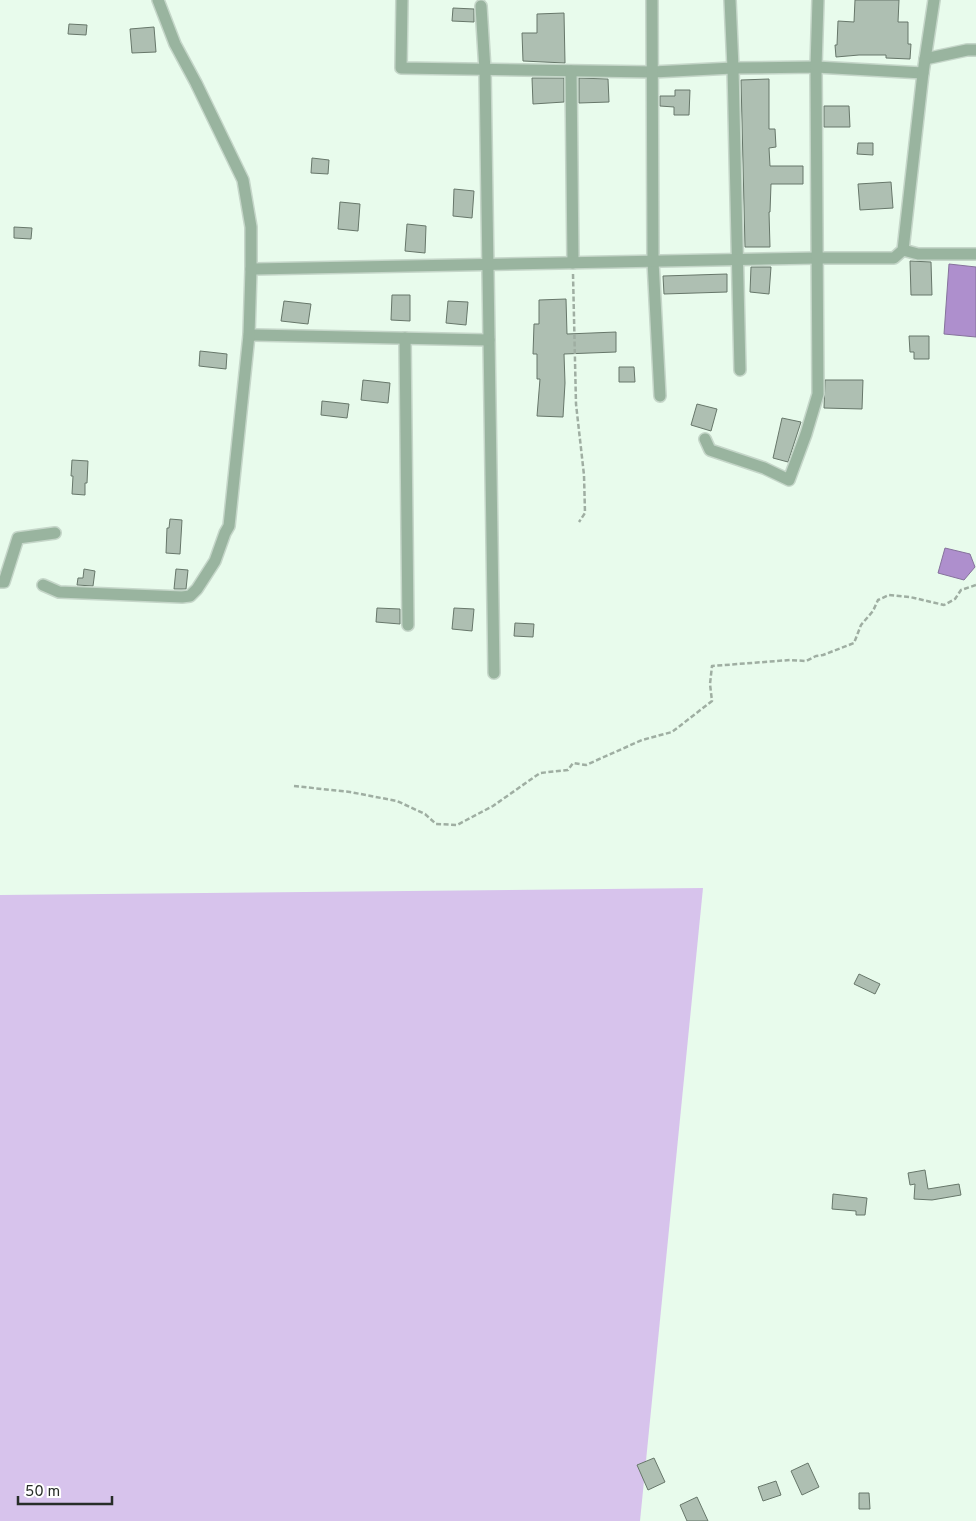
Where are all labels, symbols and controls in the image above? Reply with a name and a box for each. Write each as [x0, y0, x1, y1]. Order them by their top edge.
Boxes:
scale bar [18, 1474, 111, 1506]
text: 50 m [25, 1483, 60, 1502]

